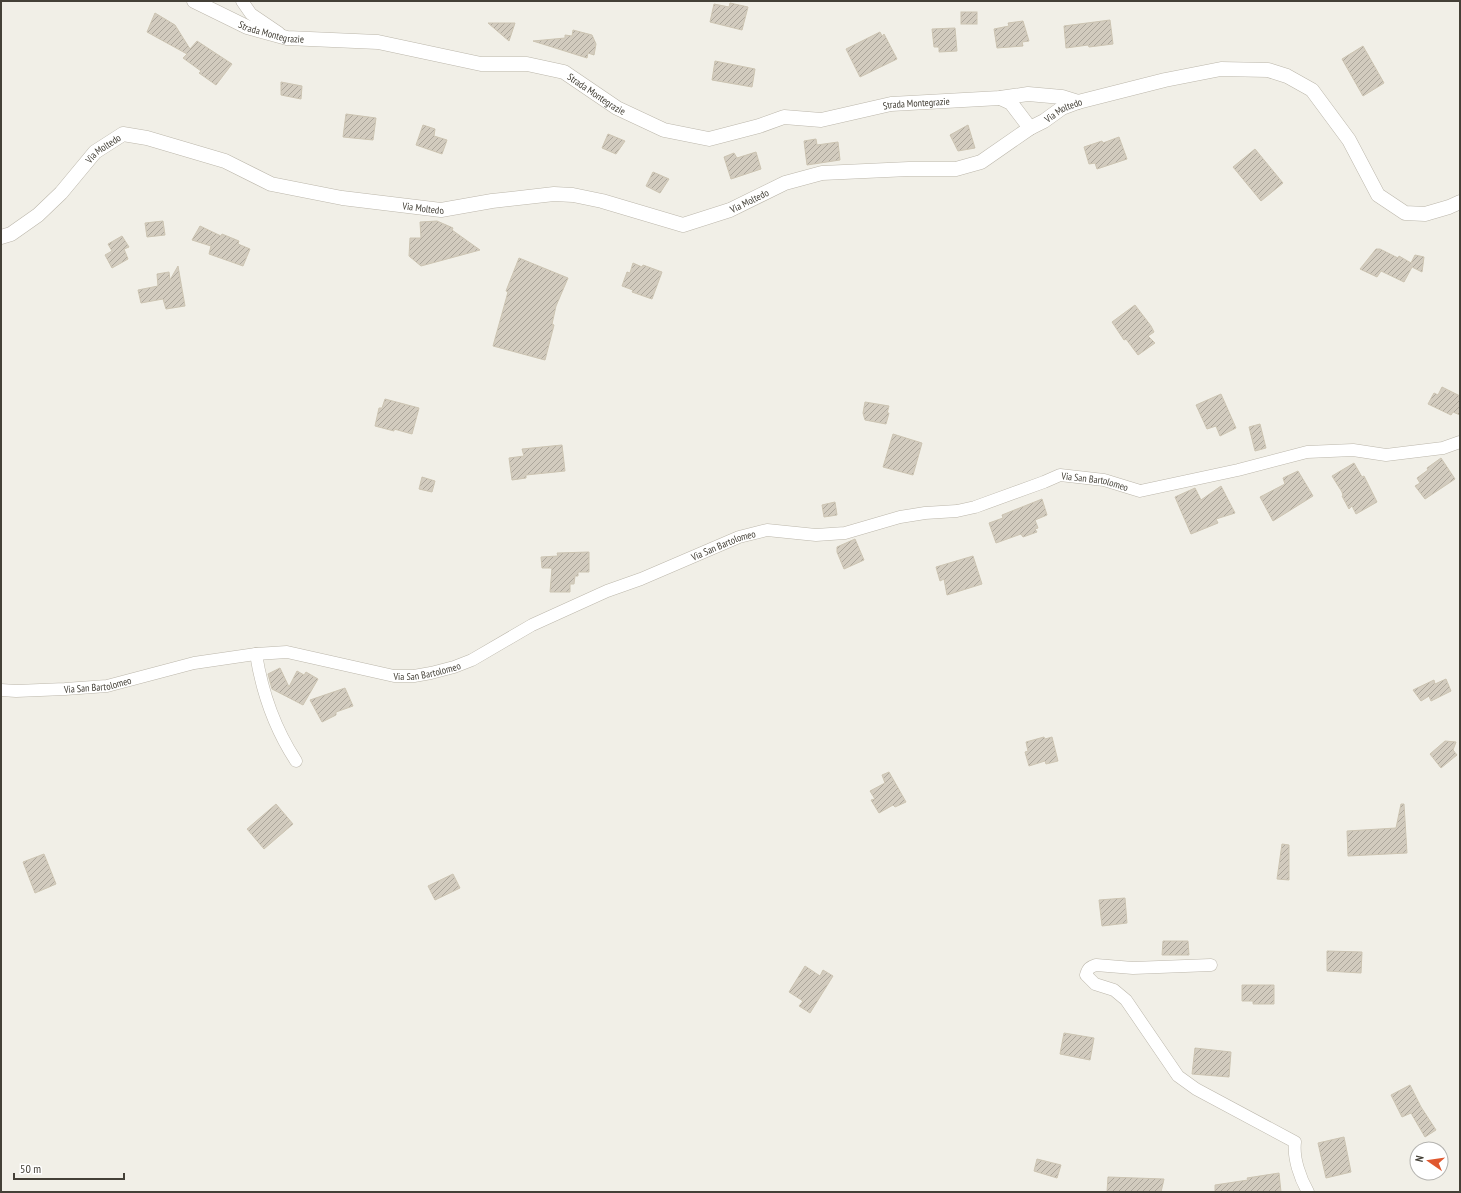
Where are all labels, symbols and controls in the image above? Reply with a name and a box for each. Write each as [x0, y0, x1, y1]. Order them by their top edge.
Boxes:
street label: Strada Montegrazie [236, 18, 304, 46]
street label: Strada Montegrazie [565, 70, 627, 118]
street label: Strada Montegrazie [882, 95, 950, 113]
street label: Via Moltedo [1041, 95, 1083, 126]
street label: Via Moltedo [82, 131, 123, 167]
street label: Via Moltedo [727, 186, 771, 216]
street label: Via Moltedo [401, 199, 445, 217]
street label: Via San Bartolomeo [1060, 469, 1130, 494]
street label: Via San Bartolomeo [688, 527, 757, 564]
street label: Via San Bartolomeo [392, 659, 463, 683]
street label: Via San Bartolomeo [62, 674, 133, 696]
north arrow [1409, 1141, 1449, 1181]
text: N [1412, 1154, 1427, 1163]
scale bar [14, 1155, 124, 1181]
text: 50 m [20, 1161, 41, 1176]

